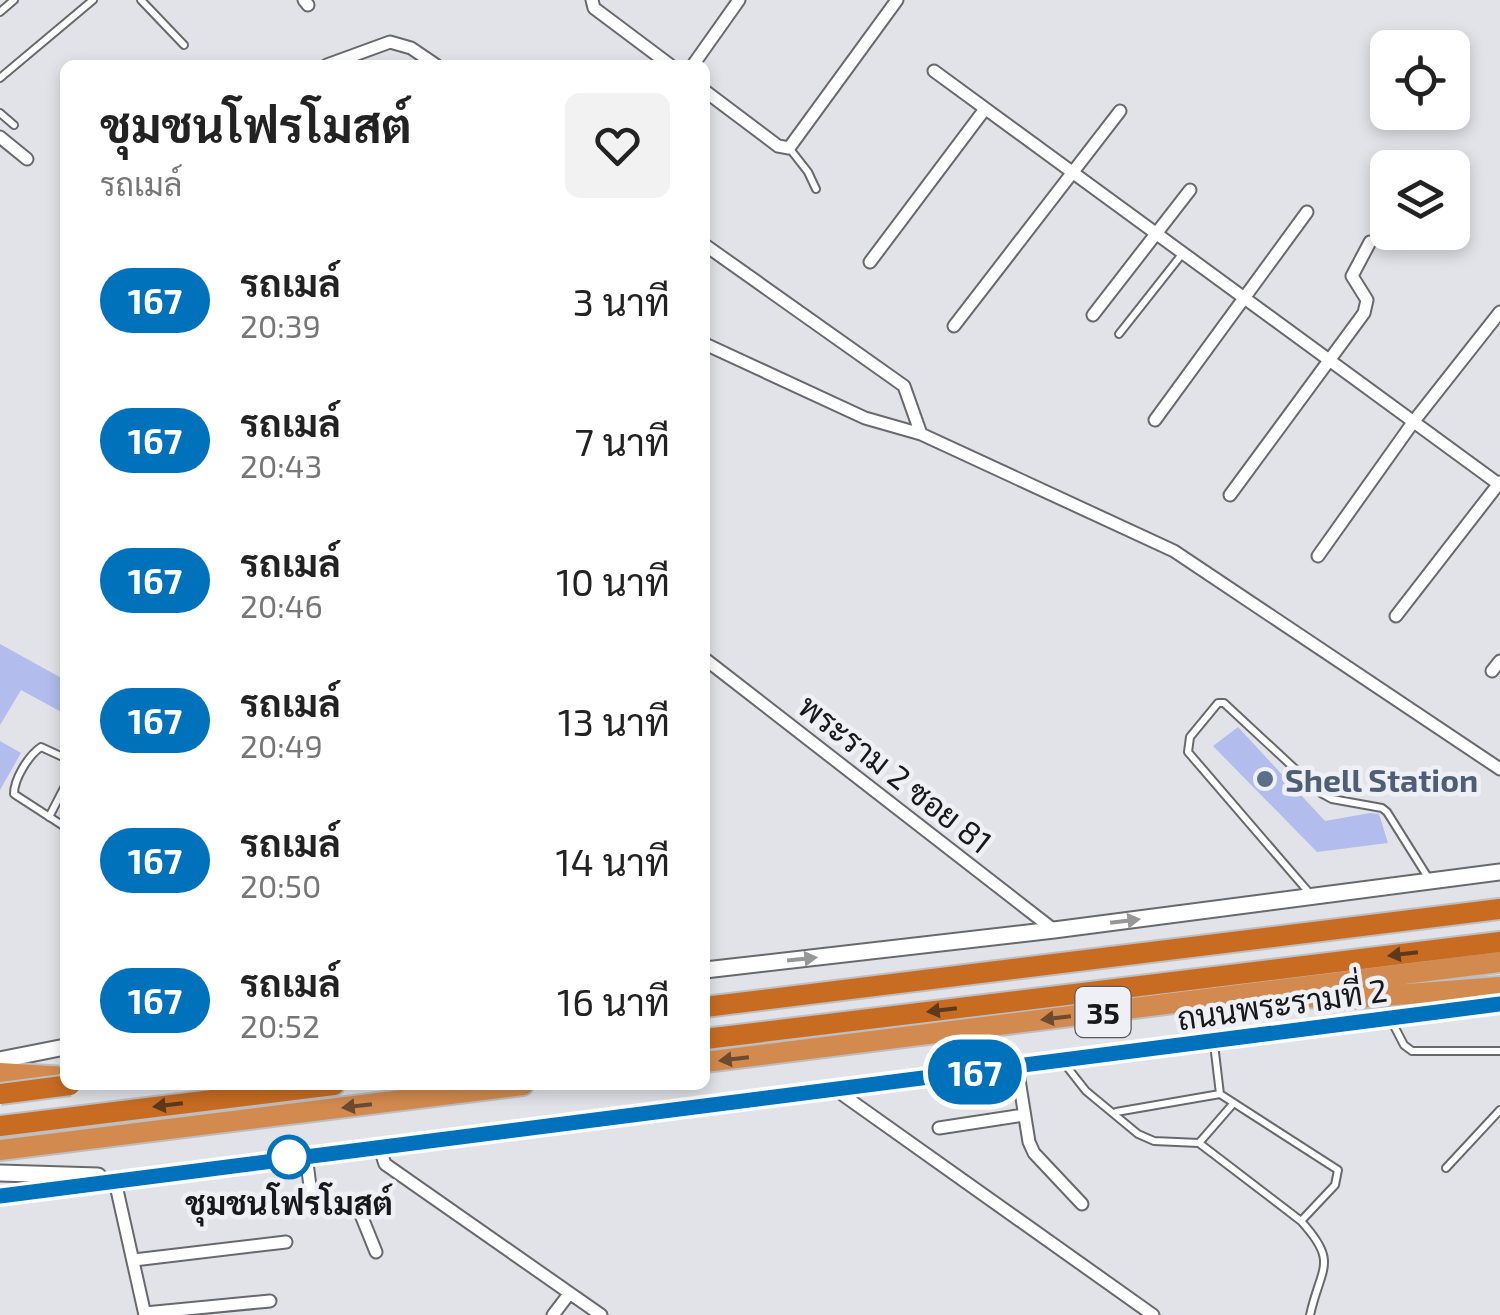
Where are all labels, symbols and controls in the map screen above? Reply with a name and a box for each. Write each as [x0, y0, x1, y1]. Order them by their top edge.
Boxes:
map controls [1370, 30, 1470, 250]
button: locate [1370, 30, 1470, 130]
button: heart [565, 93, 670, 198]
text: ชุมชนโฟรโมสต์ [100, 95, 412, 153]
button: layers [1370, 150, 1470, 250]
text: รถเมล์ [100, 164, 182, 202]
text: รถเมล์ [240, 259, 341, 305]
text: 3 นาที [573, 278, 670, 324]
text: 167 [128, 279, 182, 321]
text: 20:39 [240, 306, 321, 344]
text: รถเมล์ [240, 399, 341, 445]
text: 7 นาที [574, 418, 670, 464]
text: 167 [128, 419, 182, 461]
text: 20:43 [240, 446, 322, 484]
text: รถเมล์ [240, 539, 341, 585]
text: 10 นาที [556, 558, 670, 604]
text: 167 [128, 559, 182, 601]
text: 20:46 [240, 586, 323, 624]
text: รถเมล์ [240, 679, 341, 725]
street label: พระราม 2 ซอย 81 [792, 686, 1000, 860]
text: 13 นาที [558, 698, 670, 744]
text: 167 [128, 699, 182, 741]
text: 20:49 [240, 726, 323, 764]
place label: Shell Station [1285, 760, 1478, 798]
marker: Shell Station [1254, 768, 1276, 790]
text: รถเมล์ [240, 819, 341, 865]
text: 14 นาที [555, 838, 670, 884]
text: 167 [128, 839, 182, 881]
text: 20:50 [240, 866, 321, 904]
one-way arrow [1109, 913, 1141, 929]
one-way arrow [1387, 946, 1419, 962]
one-way arrow [786, 951, 818, 967]
text: รถเมล์ [240, 959, 341, 1005]
street label: ถนนพระรามที่ 2 [1174, 963, 1390, 1037]
text: 16 นาที [557, 978, 670, 1024]
text: 167 [128, 979, 182, 1021]
road number: 35 [1076, 987, 1130, 1037]
one-way arrow [925, 1003, 957, 1019]
text: 20:52 [240, 1006, 320, 1044]
one-way arrow [1040, 1010, 1071, 1026]
line badge: 167 [918, 1040, 1032, 1104]
one-way arrow [717, 1051, 749, 1067]
text: 167 [948, 1051, 1002, 1093]
one-way arrow [152, 1098, 183, 1114]
one-way arrow [340, 1098, 372, 1114]
marker: ชุมชนโฟรโมสต์ [268, 1136, 310, 1178]
place label: ชุมชนโฟรโมสต์ [185, 1182, 394, 1227]

